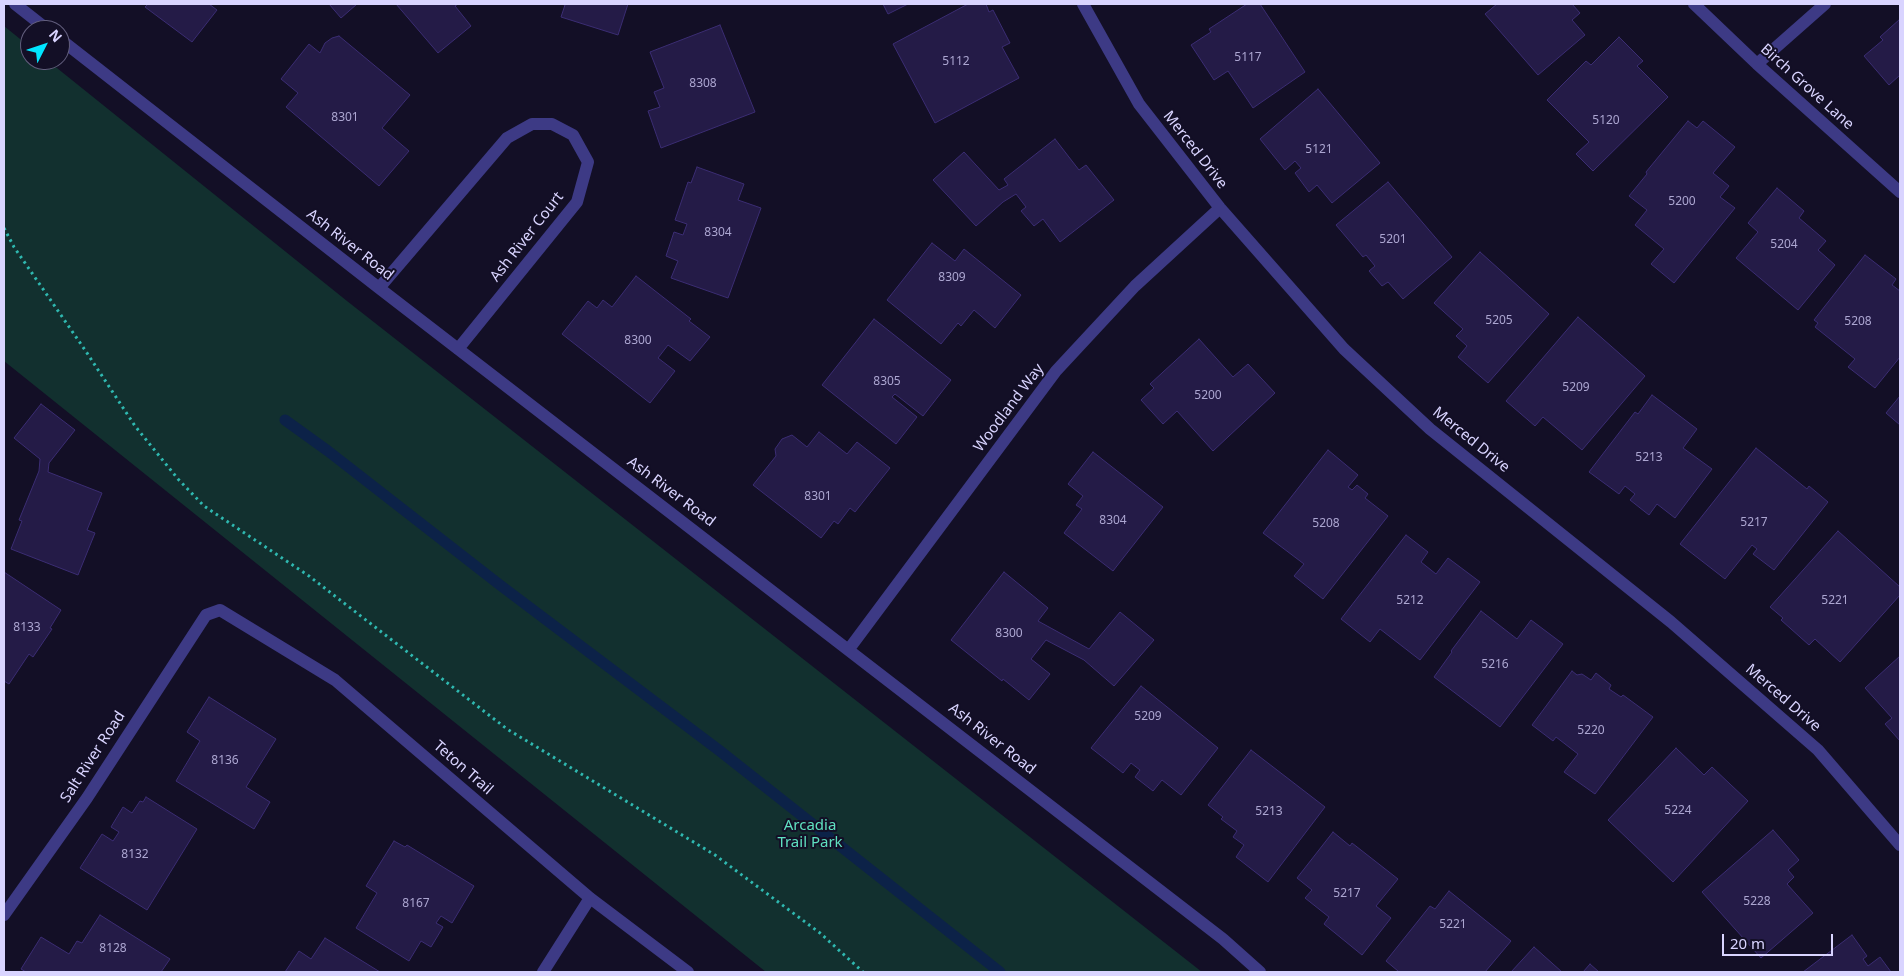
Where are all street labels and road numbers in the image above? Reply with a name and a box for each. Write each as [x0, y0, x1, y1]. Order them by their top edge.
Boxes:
street label: Birch Grove Lane [1757, 40, 1857, 134]
street label: Merced Drive [1159, 107, 1231, 193]
street label: Ash River Court [486, 189, 568, 285]
street label: Ash River Road [303, 205, 397, 285]
street label: Woodland Way [970, 360, 1048, 456]
street label: Merced Drive [1429, 403, 1513, 477]
street label: Ash River Road [624, 453, 718, 531]
street label: Merced Drive [1742, 660, 1824, 736]
street label: Ash River Road [945, 699, 1039, 779]
street label: Salt River Road [57, 708, 129, 806]
street label: Teton Trail [430, 737, 496, 799]

